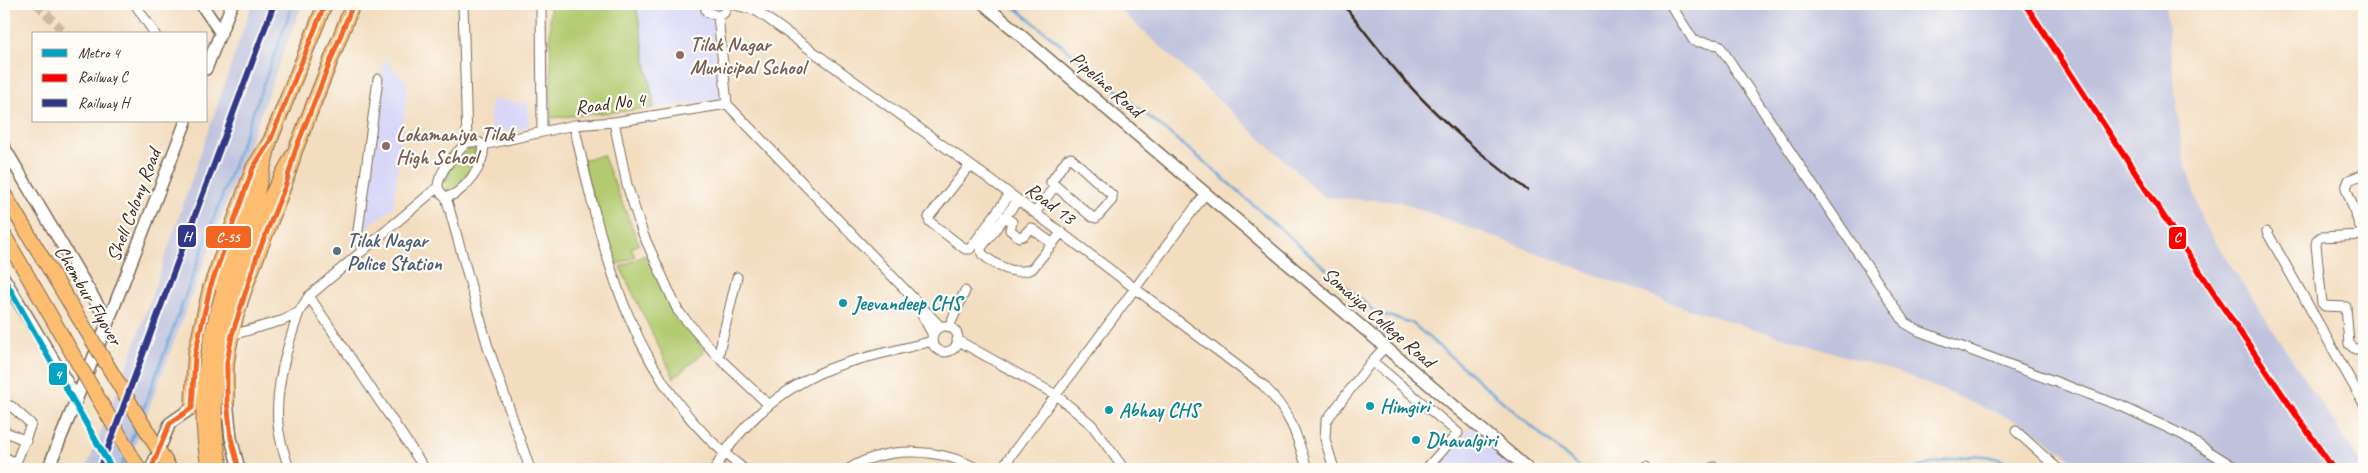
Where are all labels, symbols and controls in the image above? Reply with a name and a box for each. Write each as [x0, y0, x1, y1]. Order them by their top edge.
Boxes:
legend [32, 32, 208, 122]
place label: Tilak Nagar Municipal School [690, 32, 810, 80]
text: Metro 4 [78, 44, 121, 63]
street label: Pipeline Road [1065, 46, 1151, 125]
marker: Tilak Nagar Municipal School [674, 49, 686, 61]
text: Railway C [78, 68, 129, 87]
street label: Road No 4 [574, 87, 649, 120]
text: Railway H [78, 94, 131, 113]
place label: Lokamaniya Tilak High School [396, 122, 516, 170]
marker: Lokamaniya Tilak High School [380, 140, 392, 152]
street label: Shell Colony Road [101, 142, 168, 265]
street label: Road 13 [1021, 176, 1082, 232]
line badge: H [177, 224, 197, 248]
line badge: C-55 [205, 225, 252, 249]
line badge: C [2168, 226, 2187, 250]
text: H [183, 228, 194, 245]
place label: Tilak Nagar Police Station [347, 228, 442, 276]
text: C-55 [216, 229, 242, 246]
text: C [2174, 229, 2183, 246]
street label: Chembur Flyover [49, 241, 129, 351]
marker: Tilak Nagar Police Station [331, 245, 343, 257]
street label: Somaiya College Road [1317, 261, 1443, 375]
place label: Jeevandeep CHS [851, 291, 964, 316]
marker: Jeevandeep CHS [837, 297, 849, 309]
line badge: 4 [48, 362, 68, 386]
text: 4 [55, 366, 63, 383]
place label: Himgiri [1380, 394, 1432, 419]
place label: Abhay CHS [1119, 398, 1202, 423]
marker: Himgiri [1364, 400, 1376, 412]
marker: Abhay CHS [1103, 404, 1115, 416]
place label: Dhavalgiri [1426, 428, 1500, 453]
marker: Dhavalgiri [1410, 434, 1422, 446]

